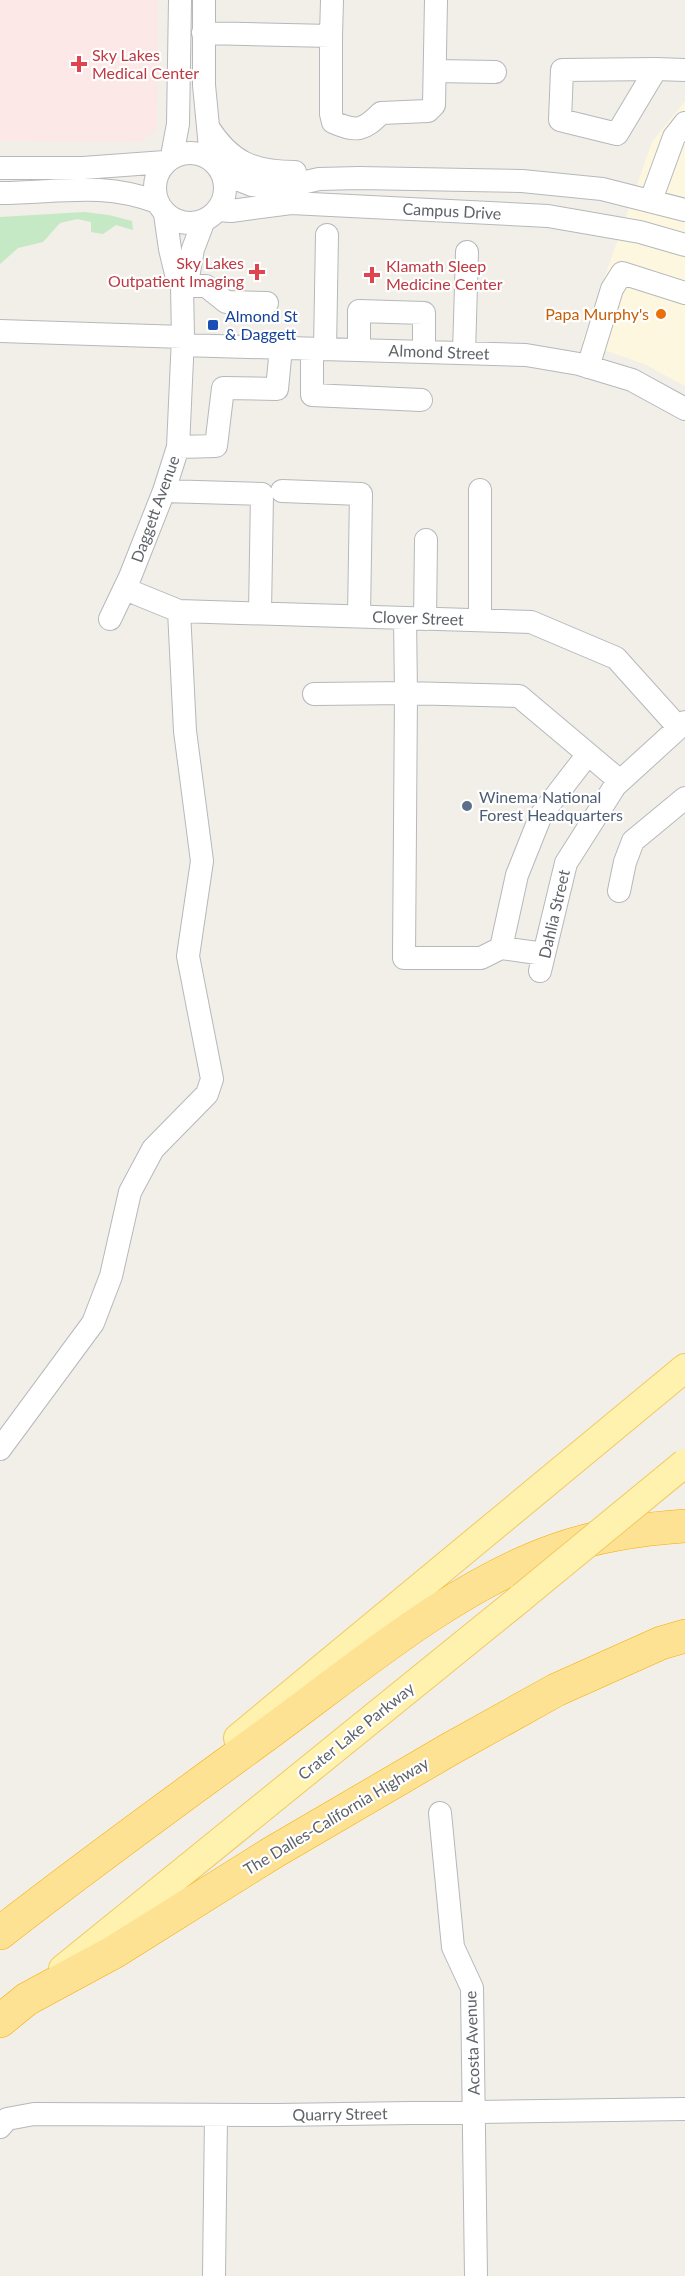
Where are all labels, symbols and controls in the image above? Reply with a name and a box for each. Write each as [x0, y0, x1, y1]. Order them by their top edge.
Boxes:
place label: Sky Lakes Medical Center [92, 45, 199, 82]
marker: Sky Lakes Medical Center [70, 55, 88, 73]
street label: Campus Drive [402, 198, 502, 223]
place label: Sky Lakes Outpatient Imaging [108, 253, 244, 290]
place label: Klamath Sleep Medicine Center [386, 256, 503, 293]
marker: Sky Lakes Outpatient Imaging [248, 263, 266, 281]
marker: Klamath Sleep Medicine Center [363, 266, 381, 284]
place label: Papa Murphy's [545, 304, 649, 323]
place label: Almond St & Daggett [225, 306, 298, 343]
marker: Papa Murphy's [654, 307, 668, 321]
marker: Almond St & Daggett [206, 318, 220, 332]
street label: Almond Street [388, 340, 490, 363]
street label: Daggett Avenue [126, 453, 183, 565]
street label: Clover Street [372, 606, 464, 629]
place label: Winema National Forest Headquarters [479, 787, 623, 824]
marker: Winema National Forest Headquarters [460, 799, 474, 813]
street label: Dahlia Street [534, 867, 573, 960]
street label: Crater Lake Parkway [294, 1677, 418, 1783]
street label: The Dalles-California Highway [240, 1752, 432, 1878]
street label: Acosta Avenue [460, 1991, 483, 2095]
street label: Quarry Street [292, 2103, 388, 2124]

